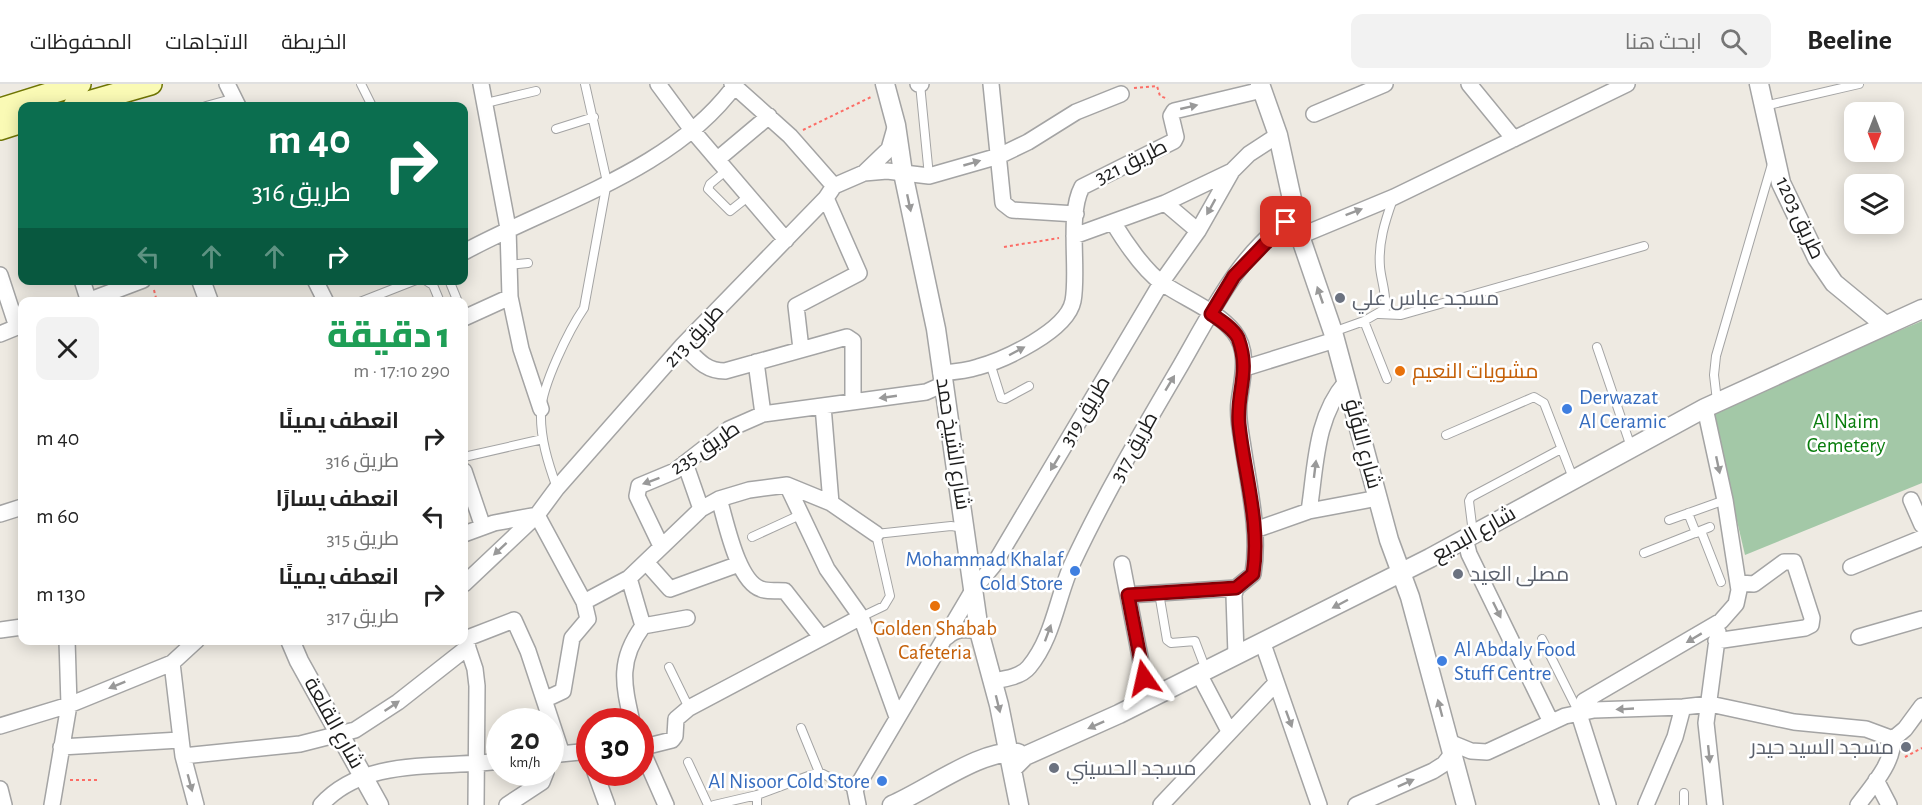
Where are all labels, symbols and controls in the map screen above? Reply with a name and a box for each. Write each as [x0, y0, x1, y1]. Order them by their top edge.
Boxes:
search box [1351, 14, 1771, 68]
icon: search [1717, 25, 1750, 58]
text: Beeline [1807, 27, 1892, 55]
text: ابحث هنا [1625, 31, 1702, 53]
text: المحفوظات [30, 32, 132, 53]
text: الاتجاهات [165, 32, 248, 53]
text: الخريطة [281, 32, 347, 53]
one-way arrow [1180, 102, 1198, 112]
north arrow [1844, 102, 1904, 162]
map controls [1844, 102, 1904, 234]
text: 40 m [268, 119, 351, 161]
icon: right [372, 126, 450, 204]
street label: طريق 321 [1092, 136, 1171, 190]
one-way arrow [963, 158, 981, 168]
street label: طريق 1203 [1770, 174, 1828, 263]
button: layers [1844, 174, 1904, 234]
text: طريق 316 [252, 179, 351, 206]
one-way arrow [905, 194, 915, 212]
pin [1260, 196, 1311, 247]
one-way arrow [1206, 199, 1217, 215]
icon: arrive [1269, 205, 1302, 238]
one-way arrow [1345, 207, 1363, 217]
icon: left [132, 240, 165, 273]
icon: ahead [195, 240, 228, 273]
icon: ahead [258, 240, 291, 273]
icon: right [321, 240, 354, 273]
one-way arrow [1315, 286, 1325, 304]
place label: مسجد عباس علي [1352, 288, 1499, 314]
marker: مسجد عباس علي [1333, 291, 1347, 305]
street label: طريق 213 [660, 301, 729, 373]
button: close [36, 317, 99, 380]
text: 1 دقيقة [327, 318, 450, 354]
one-way arrow [1009, 346, 1026, 356]
text: 290 m · 17:10 [353, 361, 450, 381]
place label: مشويات النعيم [1412, 361, 1539, 385]
marker: مشويات النعيم [1393, 364, 1407, 378]
street label: طريق 319 [1056, 373, 1116, 451]
one-way arrow [1164, 375, 1175, 391]
street label: شارع الشيخ حمد [929, 376, 974, 512]
place label: Derwazat Al Ceramic [1579, 387, 1666, 432]
one-way arrow [878, 393, 897, 402]
street label: شارع اللؤلؤ [1338, 397, 1385, 492]
marker: Derwazat Al Ceramic [1560, 402, 1574, 416]
street label: طريق 317 [1106, 409, 1163, 486]
text: انعطف يمينًا [278, 410, 399, 432]
park label: Al Naim Cemetery [1807, 411, 1885, 456]
street label: طريق 235 [667, 417, 745, 480]
icon: right [417, 422, 450, 455]
text: 40 m [36, 427, 79, 449]
text: طريق 316 [325, 451, 399, 471]
one-way arrow [1049, 455, 1060, 471]
one-way arrow [1713, 456, 1723, 475]
one-way arrow [1311, 460, 1320, 479]
one-way arrow [641, 476, 659, 486]
text: انعطف يسارًا [276, 488, 399, 510]
icon: left [417, 500, 450, 533]
street label: شارع البديع [1429, 503, 1521, 568]
text: 60 m [36, 505, 79, 527]
text: طريق 315 [327, 529, 399, 549]
one-way arrow [493, 542, 508, 555]
place label: Mohammad Khalaf Cold Store [906, 549, 1065, 594]
marker: Mohammad Khalaf Cold Store [1068, 564, 1082, 578]
place label: مصلى العيد [1470, 564, 1569, 587]
text: انعطف يمينًا [278, 566, 399, 588]
marker: مصلى العيد [1451, 567, 1465, 581]
icon: right [417, 578, 450, 611]
text: 130 m [36, 583, 86, 605]
marker: Golden Shabab Cafeteria [928, 599, 942, 613]
one-way arrow [1332, 599, 1349, 608]
one-way arrow [1492, 602, 1501, 619]
text: طريق 317 [327, 607, 399, 627]
place label: Golden Shabab Cafeteria [873, 618, 997, 663]
one-way arrow [1043, 624, 1053, 642]
one-way arrow [1686, 632, 1702, 643]
place label: Al Abdaly Food Stuff Centre [1454, 639, 1576, 684]
position arrow [1112, 646, 1176, 710]
marker: Al Abdaly Food Stuff Centre [1435, 654, 1449, 668]
street label: شارع القلعة [298, 674, 368, 774]
one-way arrow [108, 680, 126, 690]
one-way arrow [994, 695, 1004, 714]
one-way arrow [1435, 699, 1444, 717]
one-way arrow [384, 700, 400, 711]
one-way arrow [1615, 704, 1634, 713]
speed limit sign: 30 [576, 708, 654, 786]
one-way arrow [1284, 710, 1294, 728]
one-way arrow [1086, 720, 1104, 730]
text: 20 [510, 725, 540, 755]
place label: مسجد السيد حيدر [1749, 737, 1894, 759]
marker: مسجد السيد حيدر [1899, 740, 1913, 754]
one-way arrow [1704, 745, 1714, 764]
text: km/h [510, 755, 540, 770]
place label: مسجد الحسيني [1066, 758, 1197, 784]
marker: مسجد الحسيني [1047, 761, 1061, 775]
place label: Al Nisoor Cold Store [708, 771, 870, 792]
one-way arrow [186, 774, 196, 792]
marker: Al Nisoor Cold Store [875, 774, 889, 788]
one-way arrow [1398, 778, 1416, 788]

